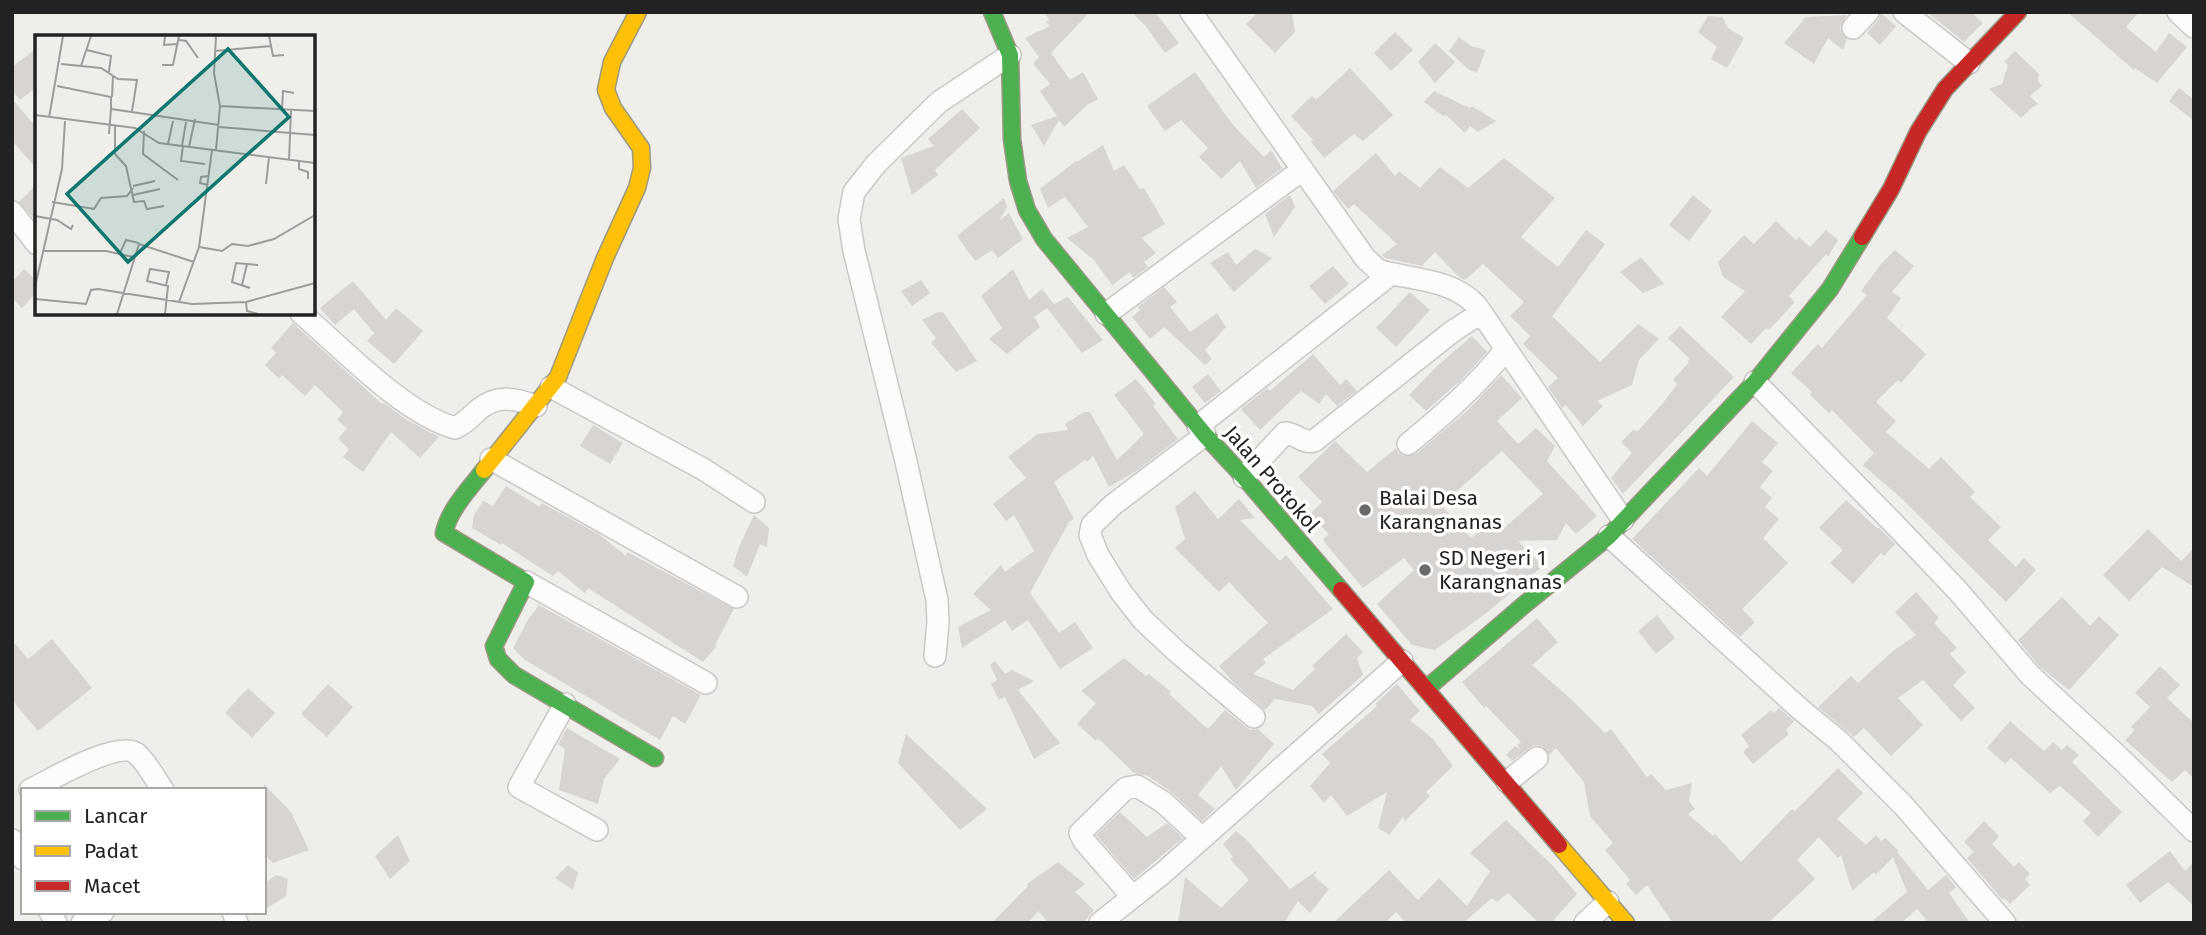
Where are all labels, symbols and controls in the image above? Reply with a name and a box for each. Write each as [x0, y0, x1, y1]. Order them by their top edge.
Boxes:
inset map [35, 35, 315, 315]
street label: Jalan Protokol [1219, 420, 1325, 538]
place label: Balai Desa Karangnanas [1379, 485, 1502, 535]
marker: Balai Desa Karangnanas [1357, 502, 1373, 518]
place label: SD Negeri 1 Karangnanas [1439, 545, 1562, 595]
marker: SD Negeri 1 Karangnanas [1417, 562, 1433, 578]
legend [21, 788, 266, 914]
text: Lancar [84, 803, 147, 829]
text: Padat [84, 838, 138, 864]
text: Macet [84, 873, 141, 899]

